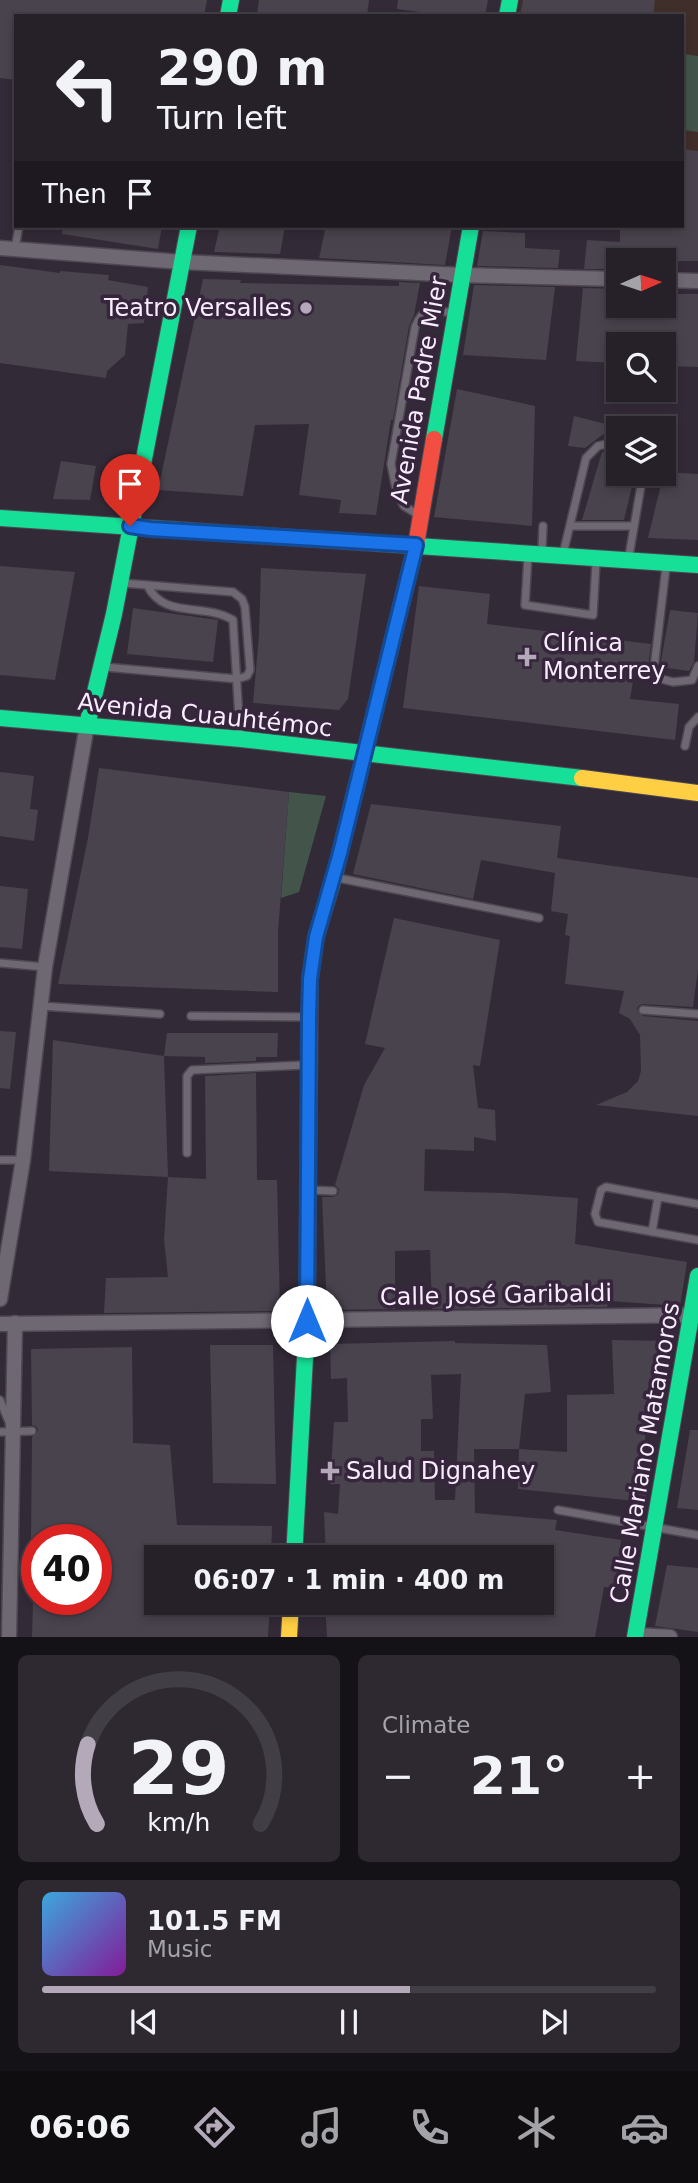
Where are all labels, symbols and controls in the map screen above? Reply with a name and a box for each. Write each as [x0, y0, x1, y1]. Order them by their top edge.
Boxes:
text: 290 m [157, 40, 327, 97]
icon: left [42, 42, 133, 133]
text: Turn left [157, 99, 287, 137]
icon: arrive [121, 175, 159, 213]
text: Then [42, 179, 107, 209]
north arrow [606, 248, 676, 318]
map controls [606, 248, 676, 486]
street label: Avenida Padre Mier [385, 274, 453, 506]
place label: Teatro Versalles [103, 294, 292, 322]
marker: Teatro Versalles [298, 300, 314, 316]
button: search [606, 332, 676, 402]
button: layers [606, 416, 676, 486]
pin [100, 454, 160, 526]
icon: arrive [111, 465, 149, 503]
place label: Clínica Monterrey [543, 629, 666, 685]
marker: Clínica Monterrey [517, 647, 537, 667]
street label: Avenida Cuauhtémoc [76, 688, 334, 742]
street label: Calle José Garibaldi [380, 1279, 612, 1311]
position arrow [270, 1284, 344, 1358]
street label: Calle Mariano Matamoros [605, 1300, 685, 1606]
place label: Salud Dignahey [346, 1457, 535, 1485]
marker: Salud Dignahey [320, 1461, 340, 1481]
speed limit sign: 40 [21, 1524, 112, 1615]
text: 06:07 · 1 min · 400 m [194, 1565, 504, 1595]
text: Climate [382, 1712, 471, 1738]
text: 29 [128, 1727, 230, 1812]
text: 21° [470, 1746, 568, 1806]
text: − [382, 1754, 414, 1798]
text: + [624, 1754, 656, 1798]
text: km/h [147, 1808, 211, 1837]
text: 101.5 FM [147, 1906, 282, 1936]
text: Music [147, 1936, 212, 1962]
icon: previous [125, 2003, 163, 2041]
icon: pause [330, 2003, 368, 2041]
icon: next [535, 2003, 573, 2041]
icon: directions [190, 2103, 239, 2152]
icon: music [297, 2103, 346, 2152]
icon: phone [405, 2103, 454, 2152]
icon: climate [512, 2103, 561, 2152]
icon: car [620, 2103, 669, 2152]
text: 06:06 [29, 2108, 131, 2146]

